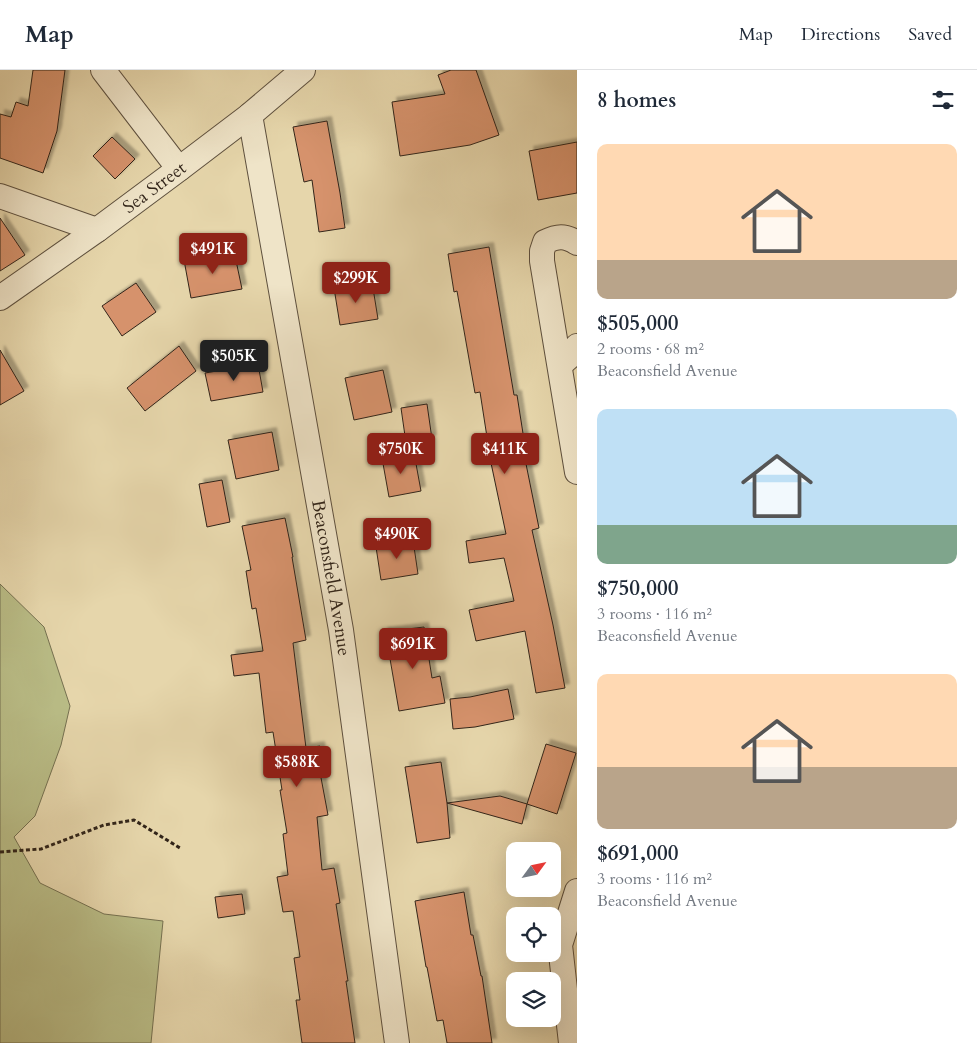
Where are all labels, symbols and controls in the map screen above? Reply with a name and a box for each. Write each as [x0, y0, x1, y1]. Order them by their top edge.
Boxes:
text: Map [25, 18, 74, 51]
text: Map [739, 22, 773, 47]
text: Directions [801, 22, 880, 47]
text: Saved [908, 22, 952, 47]
text: 8 homes [597, 86, 676, 115]
icon: filters [929, 86, 957, 114]
street label: Sea Street [118, 156, 192, 220]
icon: home [732, 176, 822, 266]
pin: $491K [178, 232, 248, 275]
text: $491K [190, 238, 236, 260]
pin: $299K [321, 262, 391, 304]
text: $299K [333, 267, 379, 289]
text: $505,000 [597, 309, 678, 338]
text: 2 rooms · 68 m² [597, 338, 704, 360]
pin: $505K [199, 340, 269, 382]
text: $505K [211, 345, 257, 367]
text: Beaconsfield Avenue [597, 360, 737, 382]
pin: $750K [366, 432, 436, 475]
pin: $411K [470, 432, 540, 475]
text: $750K [378, 438, 424, 460]
text: $411K [482, 438, 528, 460]
icon: home [732, 441, 822, 531]
street label: Beaconsfield Avenue [305, 498, 356, 658]
pin: $490K [362, 518, 432, 560]
text: $490K [374, 523, 420, 545]
text: $750,000 [597, 574, 678, 603]
text: 3 rooms · 116 m² [597, 603, 712, 625]
text: Beaconsfield Avenue [597, 625, 737, 647]
pin: $691K [378, 628, 448, 670]
text: $691K [390, 633, 436, 655]
icon: home [732, 706, 822, 796]
pin: $588K [262, 746, 332, 788]
text: $588K [274, 751, 320, 773]
text: $691,000 [597, 839, 678, 868]
north arrow [506, 842, 561, 898]
map controls [506, 842, 561, 1027]
text: 3 rooms · 116 m² [597, 868, 712, 890]
text: Beaconsfield Avenue [597, 890, 737, 912]
button: locate [506, 907, 561, 962]
button: layers [506, 972, 561, 1027]

